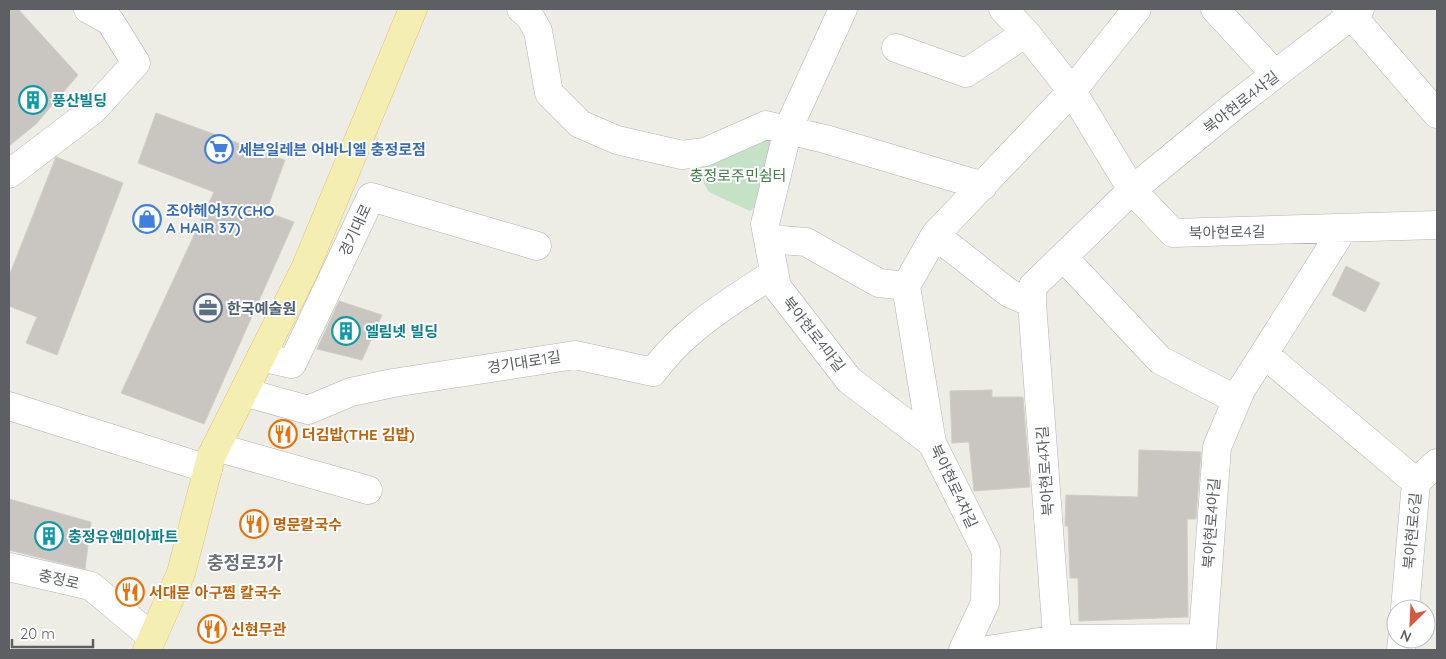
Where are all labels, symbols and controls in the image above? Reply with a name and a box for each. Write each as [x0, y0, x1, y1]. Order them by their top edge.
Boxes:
street label: 북아현로4사길 [1199, 67, 1283, 137]
building icon: 풍산빌딩 [18, 85, 48, 115]
place label: 풍산빌딩 [52, 91, 107, 110]
supermarket icon: 세븐일레븐 어바니엘 충정로점 [204, 134, 234, 164]
place label: 세븐일레븐 어바니엘 충정로점 [238, 140, 426, 159]
park label: 충정로주민쉼터 [690, 166, 786, 185]
place label: 조아헤어37(CHO A HAIR 37) [166, 201, 274, 237]
street label: 경기대로 [335, 201, 375, 259]
shop icon: 조아헤어37(CHO A HAIR 37) [132, 204, 162, 234]
street label: 북아현로4길 [1188, 222, 1266, 242]
street label: 북아현로4마길 [779, 292, 849, 376]
office icon: 한국예술원 [193, 293, 223, 323]
place label: 한국예술원 [227, 299, 296, 318]
building icon: 엘림넷 빌딩 [331, 316, 361, 346]
place label: 엘림넷 빌딩 [365, 322, 438, 341]
street label: 경기대로1길 [486, 347, 562, 377]
restaurant icon: 더김밥(THE 김밥) [268, 419, 298, 449]
place label: 더김밥(THE 김밥) [302, 425, 415, 444]
street label: 북아현로4자길 [1032, 425, 1058, 517]
street label: 북아현로4차길 [926, 441, 982, 531]
street label: 북아현로4아길 [1198, 477, 1224, 569]
street label: 북아현로6길 [1399, 492, 1425, 570]
restaurant icon: 명문칼국수 [239, 509, 269, 539]
place label: 명문칼국수 [273, 515, 342, 534]
building icon: 충정유앤미아파트 [34, 521, 64, 551]
place label: 충정유앤미아파트 [68, 527, 179, 546]
district label: 충정로3가 [207, 551, 283, 574]
street label: 충정로 [37, 565, 81, 593]
restaurant icon: 서대문 아구찜 칼국수 [115, 577, 145, 607]
place label: 서대문 아구찜 칼국수 [149, 583, 282, 602]
north arrow [1386, 599, 1436, 649]
restaurant icon: 신현무관 [197, 614, 227, 644]
scale bar [12, 616, 94, 648]
place label: 신현무관 [231, 620, 286, 639]
text: 20 m [20, 624, 55, 643]
text: N [1397, 626, 1414, 646]

